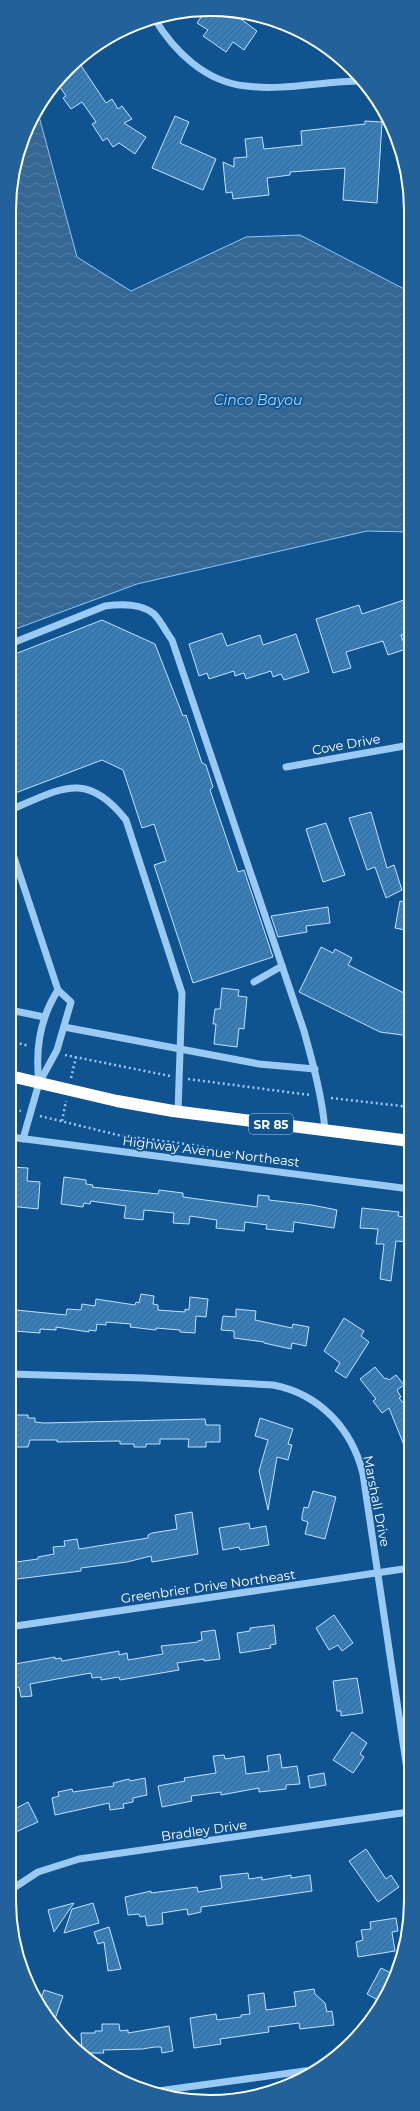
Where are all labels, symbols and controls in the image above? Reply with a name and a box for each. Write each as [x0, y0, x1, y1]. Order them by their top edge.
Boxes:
water label: Cinco Bayou [213, 391, 303, 409]
street label: Cove Drive [311, 730, 382, 758]
road number: SR 85 [249, 1114, 293, 1134]
street label: Highway Avenue Northeast [122, 1132, 300, 1170]
street label: Marshall Drive [360, 1454, 394, 1548]
street label: Greenbrier Drive Northeast [120, 1566, 296, 1606]
street label: Bradley Drive [160, 1816, 248, 1844]

